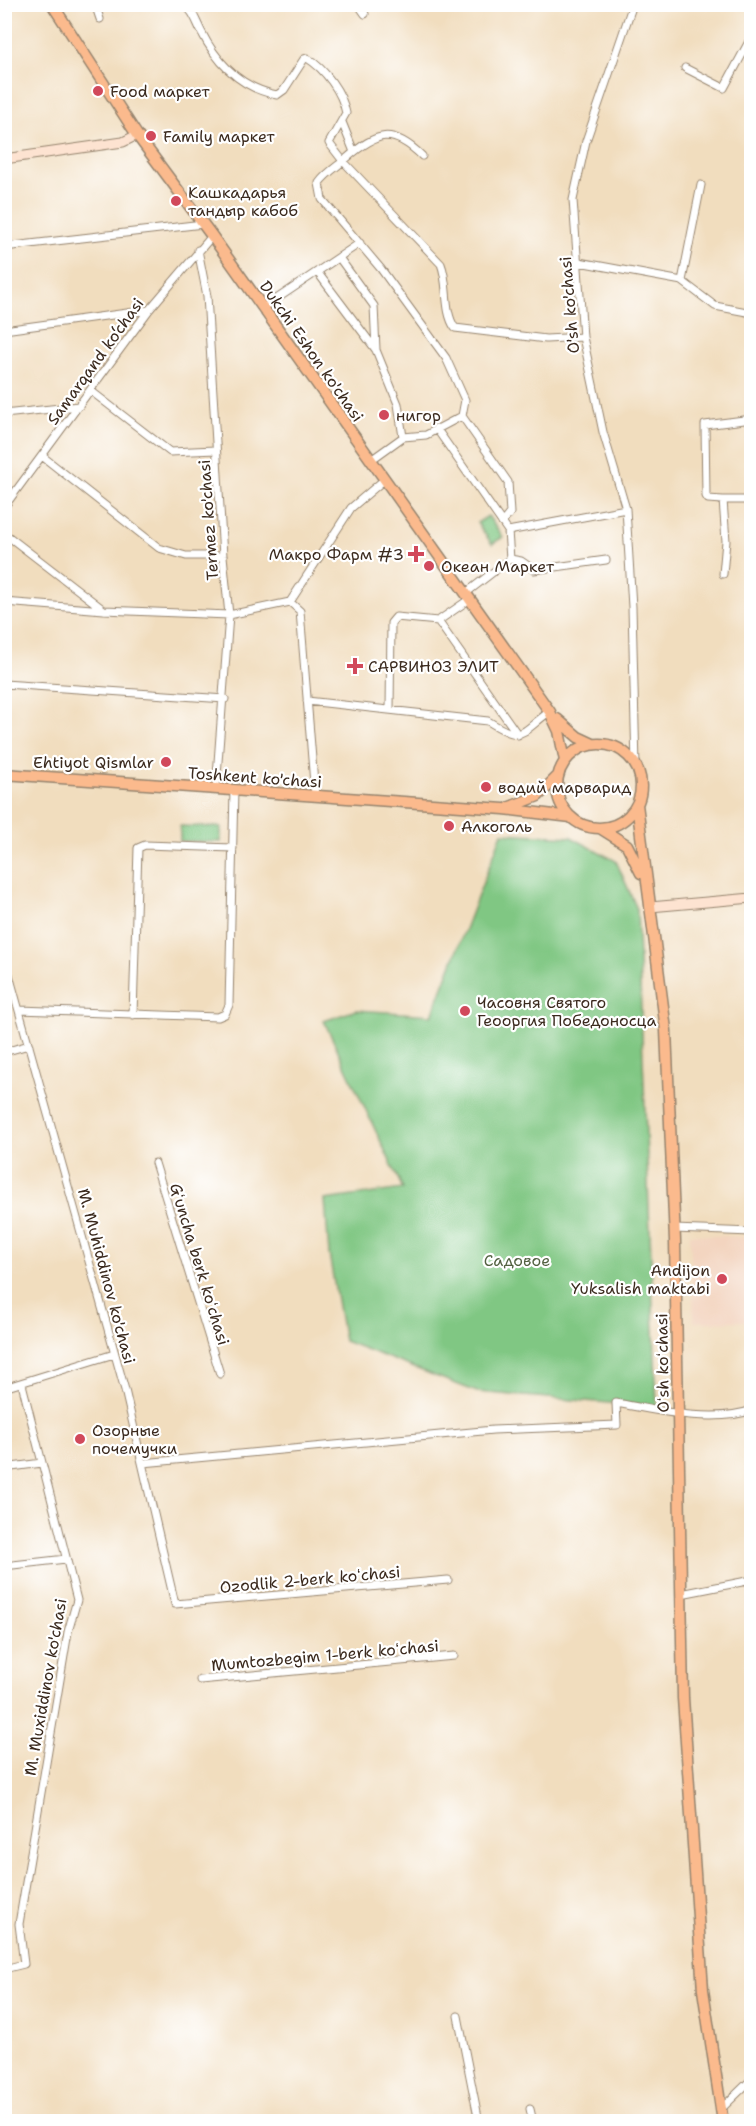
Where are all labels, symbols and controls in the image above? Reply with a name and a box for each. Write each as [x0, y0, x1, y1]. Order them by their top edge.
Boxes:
place label: Food маркет [110, 81, 211, 102]
marker: Food маркет [91, 84, 105, 98]
place label: Family маркет [163, 126, 276, 147]
marker: Family маркет [144, 129, 158, 143]
place label: Кашкадарья тандыр кабоб [188, 182, 298, 221]
marker: Кашкадарья тандыр кабоб [169, 194, 183, 208]
street label: O'sh ko'chasi [555, 256, 584, 354]
street label: Dukchi Eshon ko'chasi [255, 277, 368, 426]
street label: Samarqand ko‘chasi [42, 294, 149, 429]
place label: нигор [396, 405, 441, 426]
marker: нигор [377, 408, 391, 422]
street label: Termez ko'chasi [194, 459, 223, 581]
place label: Макро Фарм #3 [269, 544, 404, 565]
marker: Макро Фарм #3 [409, 547, 423, 561]
place label: Океан Маркет [441, 556, 555, 577]
marker: Океан Маркет [422, 559, 436, 573]
place label: САРВИНОЗ ЭЛИТ [368, 656, 499, 677]
marker: САРВИНОЗ ЭЛИТ [346, 657, 364, 675]
place label: Ehtiyot Qismlar [33, 752, 154, 773]
marker: Ehtiyot Qismlar [159, 755, 173, 769]
street label: Toshkent ko'chasi [187, 762, 323, 793]
place label: водий марварид [498, 777, 631, 798]
marker: водий марварид [479, 780, 493, 794]
place label: Алкоголь [461, 816, 532, 837]
marker: Алкоголь [442, 819, 456, 833]
place label: Часовня Святого Геооргия Победоносца [477, 992, 656, 1031]
marker: Часовня Святого Геооргия Победоносца [458, 1004, 472, 1018]
street label: Gʻuncha berk koʻchasi [165, 1181, 234, 1348]
street label: M. Muhiddinov ko'chasi [73, 1186, 140, 1366]
park label: Садовое [484, 1250, 550, 1271]
place label: Andijon Yuksalish maktabi [571, 1260, 710, 1299]
marker: Andijon Yuksalish maktabi [715, 1272, 729, 1286]
street label: Oʻsh koʻchasi [651, 1313, 674, 1413]
place label: Озорные почемучки [92, 1420, 177, 1459]
marker: Озорные почемучки [73, 1432, 87, 1446]
street label: Ozodlik 2-berk koʻchasi [219, 1561, 401, 1598]
street label: M. Muxiddinov ko'chasi [20, 1597, 71, 1777]
street label: Mumtozbegim 1-berk koʻchasi [210, 1635, 440, 1676]

